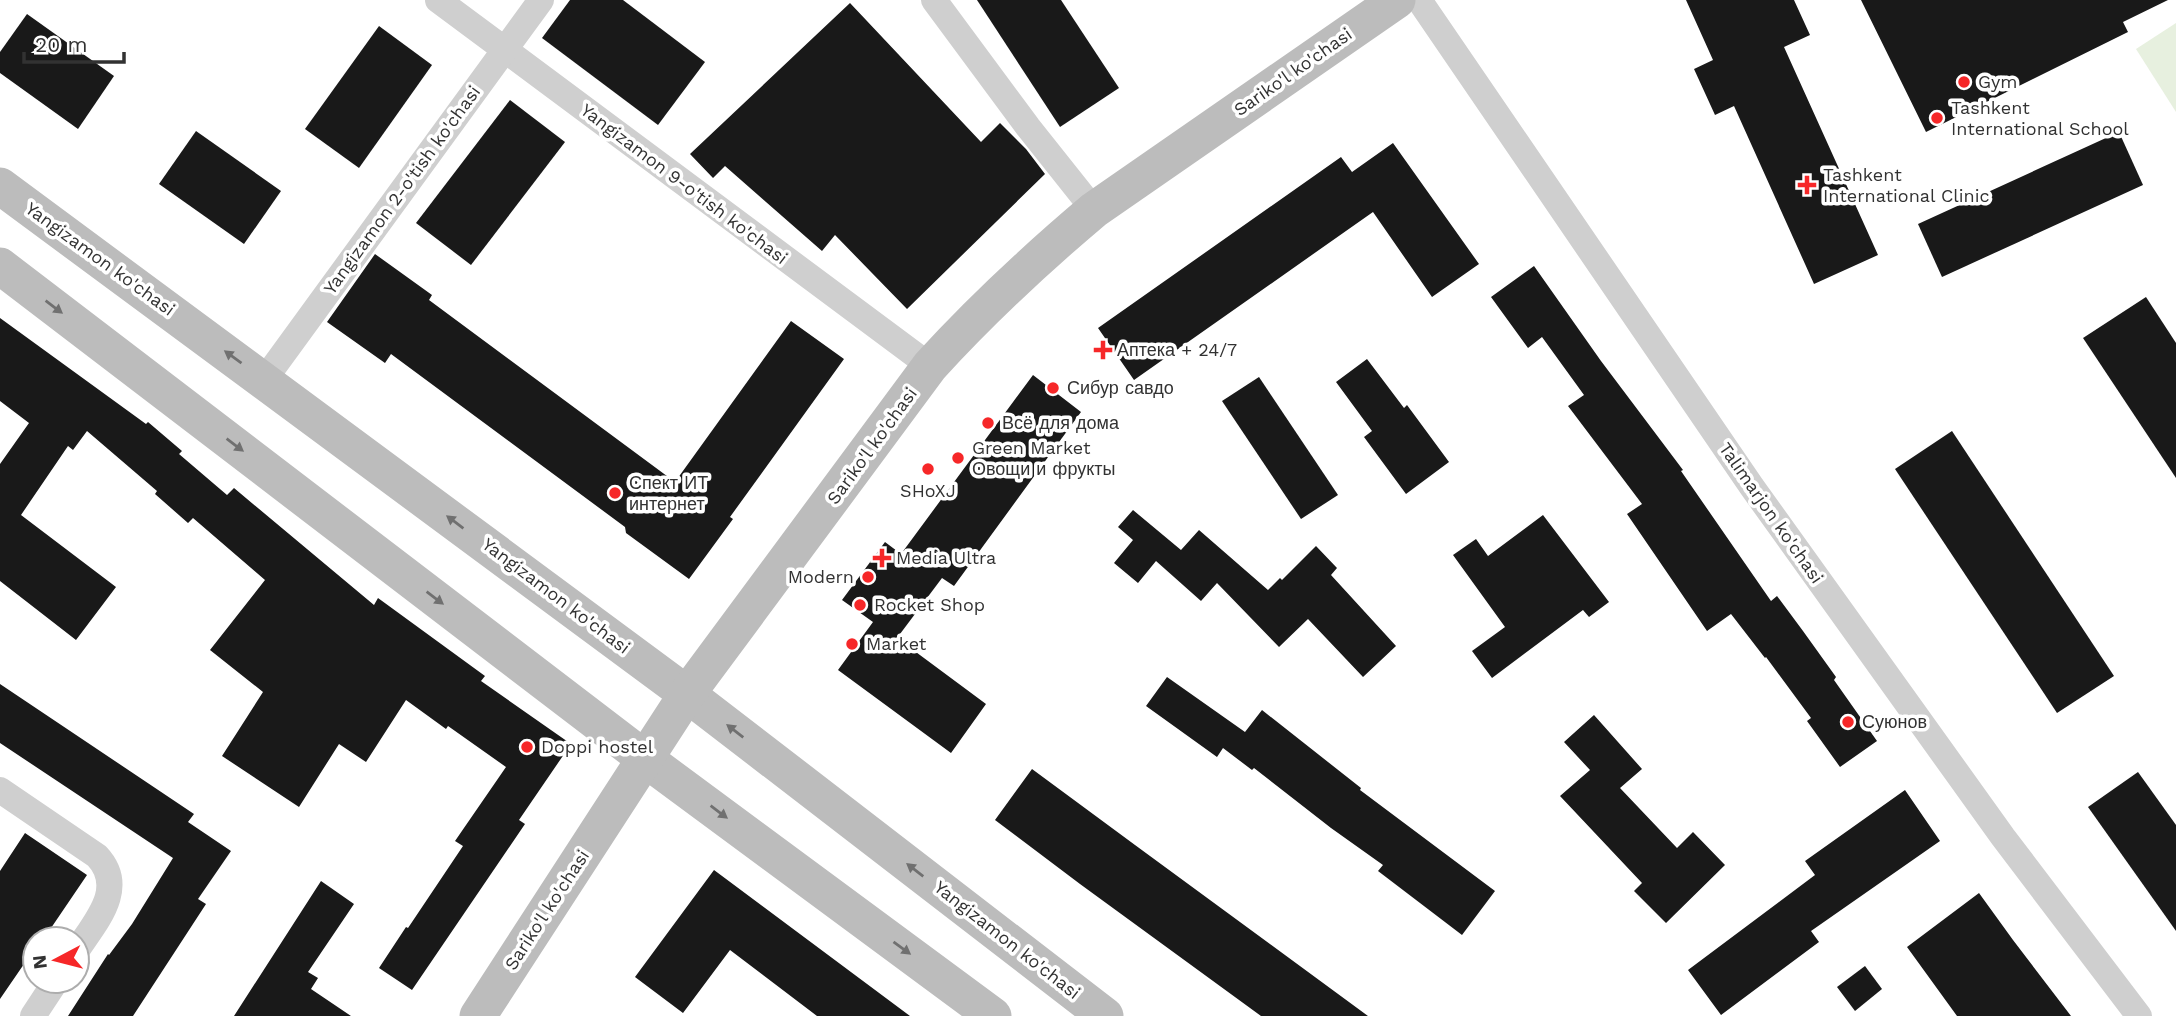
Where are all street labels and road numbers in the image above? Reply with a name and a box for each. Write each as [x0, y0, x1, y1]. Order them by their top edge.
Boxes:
street label: Sariko'l ko'chasi [1230, 23, 1356, 120]
street label: Yangizamon 2-o'tish ko'chasi [319, 81, 484, 298]
street label: Yangizamon 9-o'tish ko'chasi [577, 99, 792, 268]
street label: Yangizamon ko'chasi [22, 197, 179, 320]
street label: Sariko'l ko'chasi [822, 383, 921, 508]
street label: Talimarjon ko'chasi [1715, 438, 1828, 587]
street label: Yangizamon ko'chasi [478, 533, 634, 658]
street label: Sariko'l ko'chasi [500, 846, 593, 974]
street label: Yangizamon ko'chasi [930, 876, 1084, 1003]

